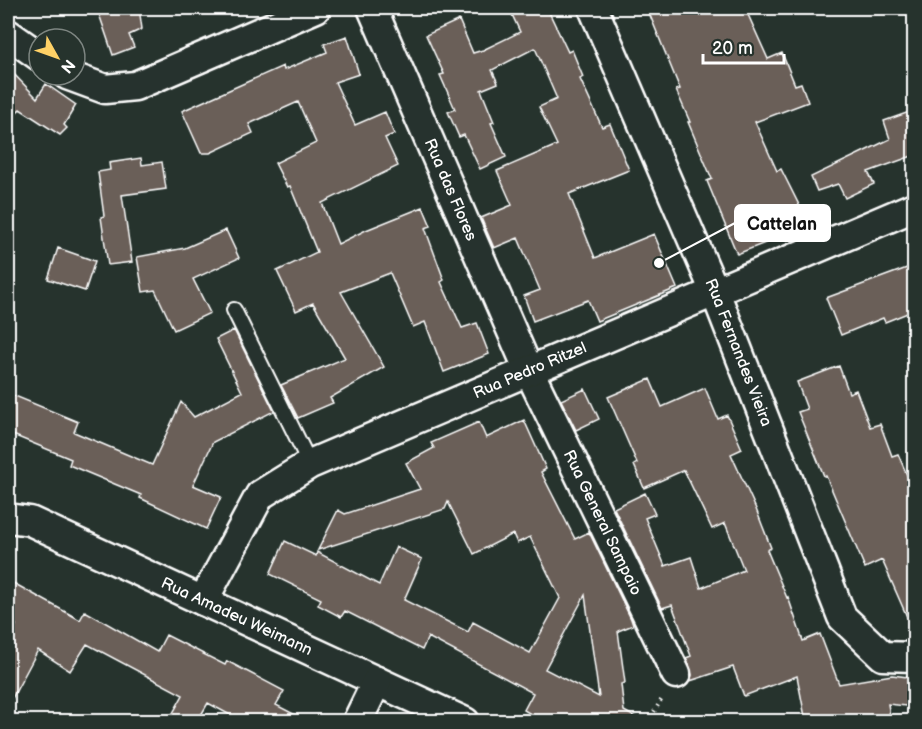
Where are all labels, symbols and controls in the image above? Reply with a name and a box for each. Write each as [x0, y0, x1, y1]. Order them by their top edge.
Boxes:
north arrow [27, 27, 87, 87]
scale bar [703, 27, 784, 65]
text: 20 m [712, 38, 753, 59]
text: N [56, 55, 78, 76]
street label: Rua das Flores [420, 136, 481, 244]
callout: Cattelan [735, 205, 830, 241]
text: Cattelan [747, 214, 817, 235]
street label: Rua Fernandes Vieira [701, 276, 776, 429]
street label: Rua Pedro Ritzel [470, 338, 589, 403]
street label: Rua General Sampaio [559, 447, 646, 598]
street label: Rua Amadeu Weimann [158, 573, 315, 660]

